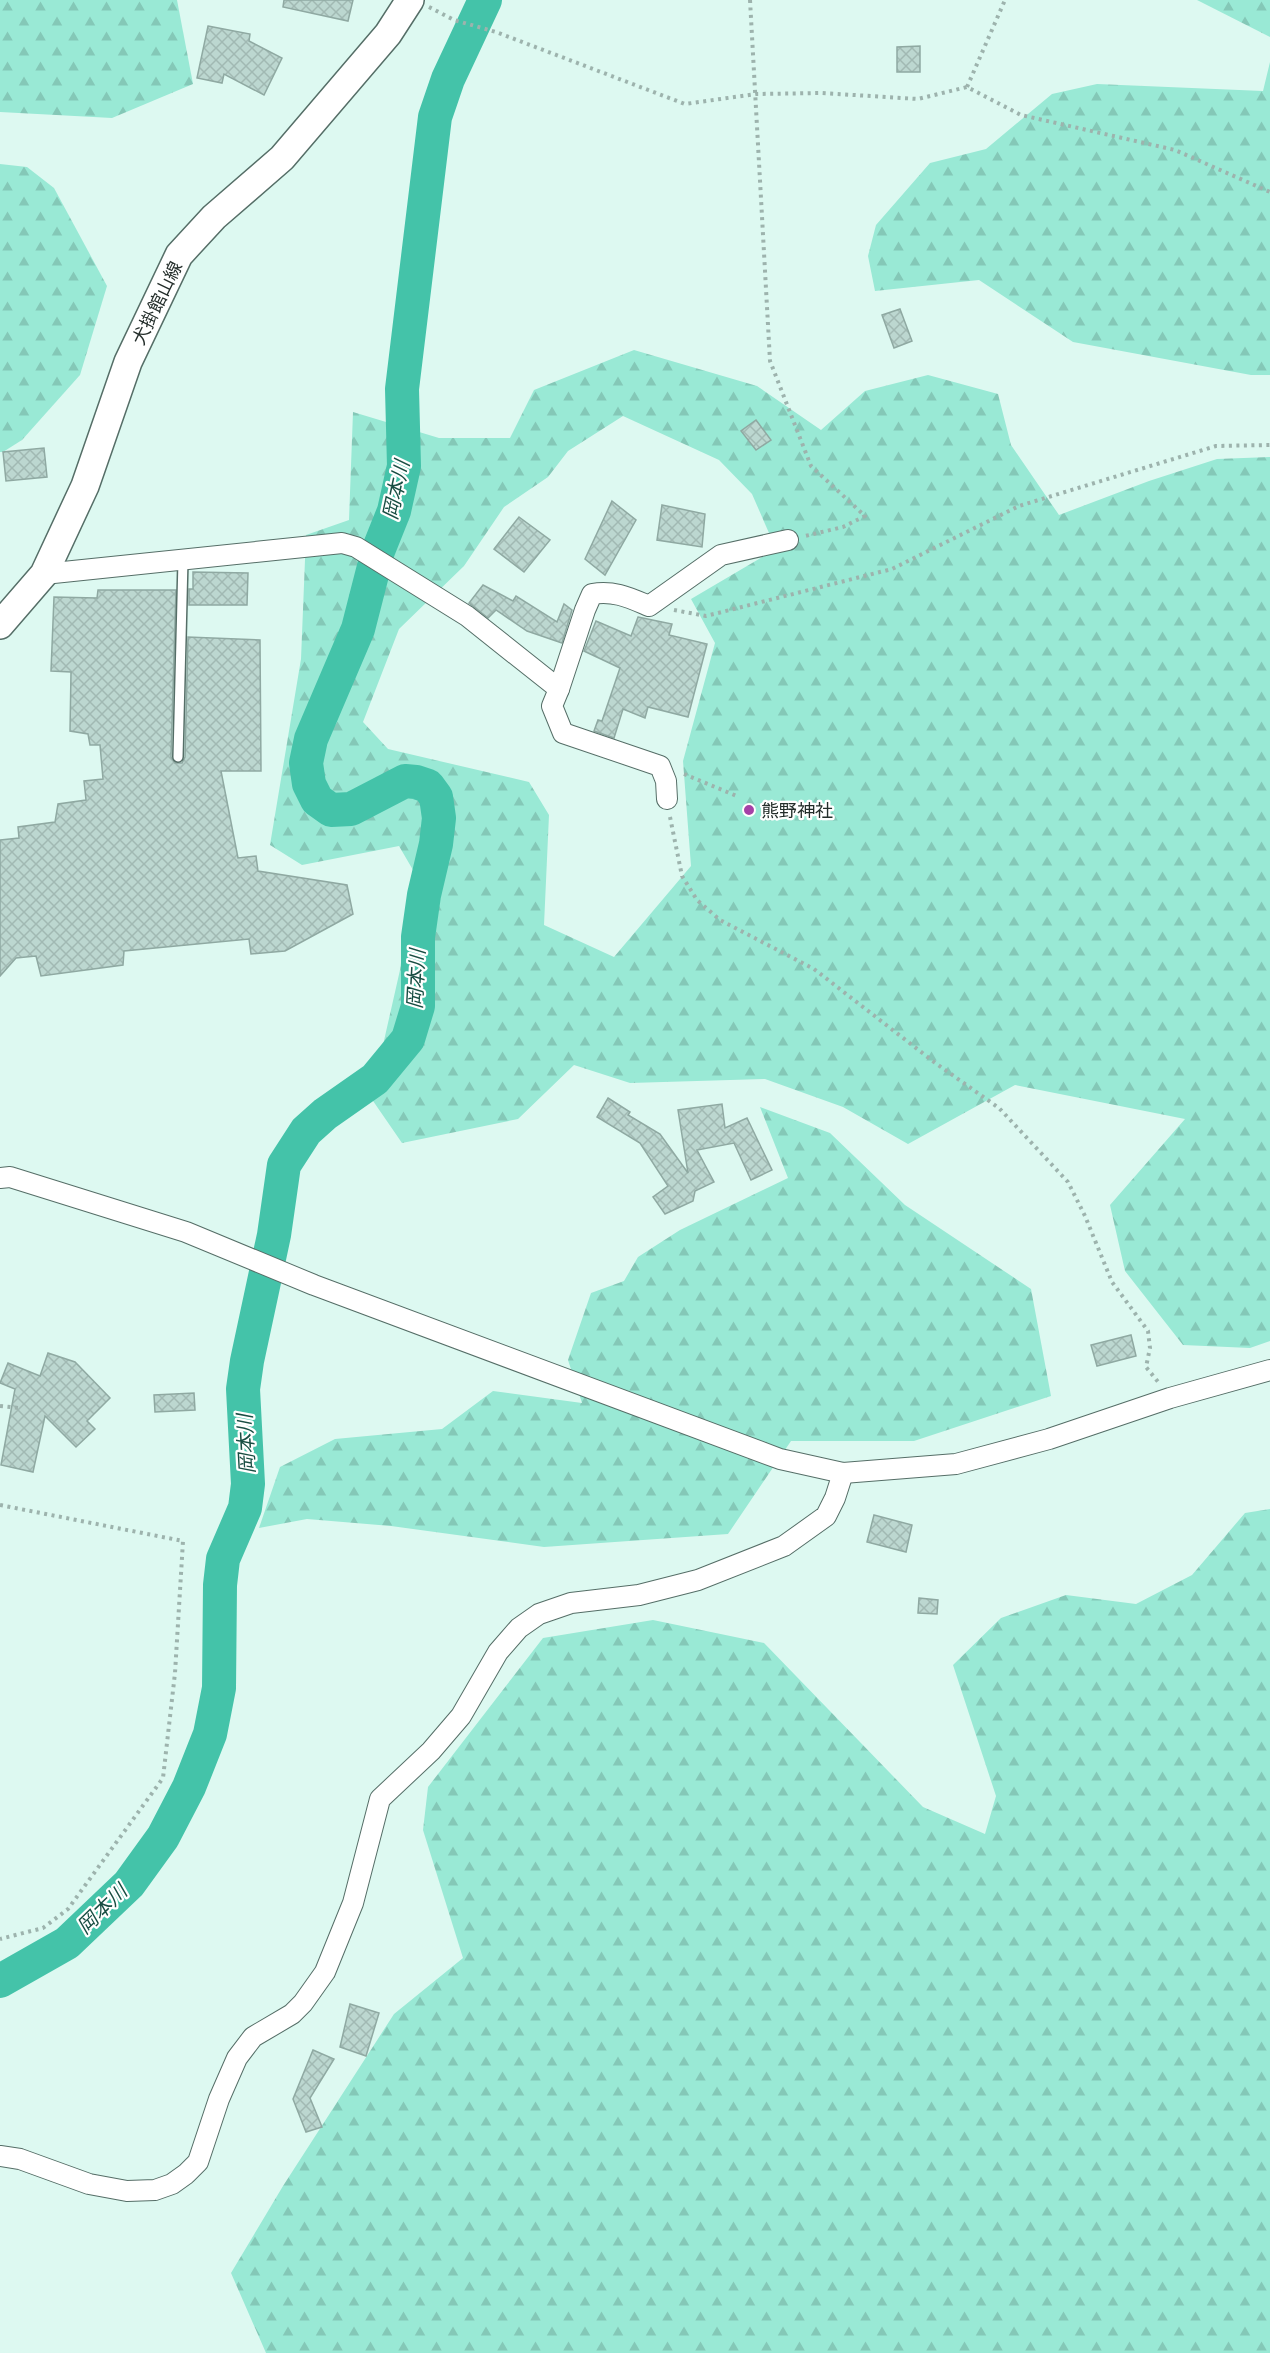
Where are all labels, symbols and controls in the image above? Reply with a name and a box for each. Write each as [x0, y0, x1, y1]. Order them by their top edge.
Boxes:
street label: 犬掛館山線 [127, 258, 187, 348]
water label: 岡本川 [377, 456, 415, 522]
place label: 熊野神社 [761, 799, 833, 822]
marker: 熊野神社 [742, 803, 756, 817]
water label: 岡本川 [401, 946, 431, 1010]
water label: 岡本川 [231, 1411, 261, 1475]
water label: 岡本川 [71, 1877, 134, 1939]

